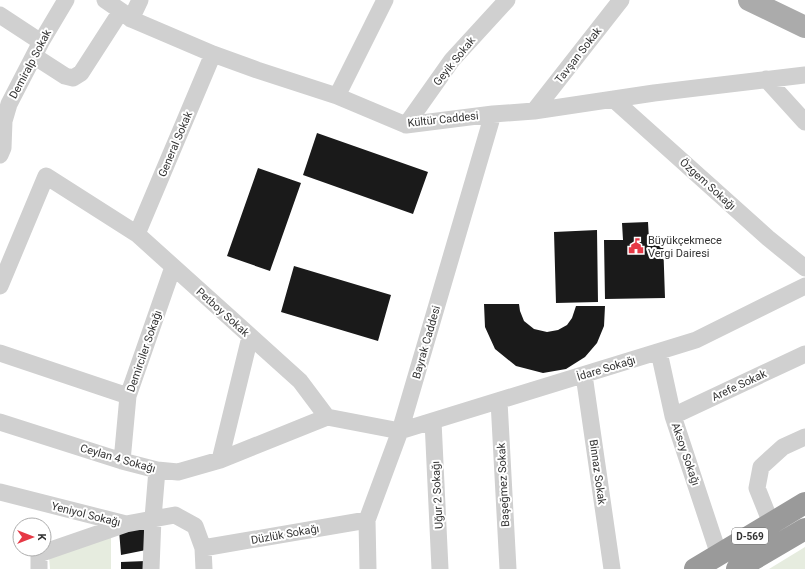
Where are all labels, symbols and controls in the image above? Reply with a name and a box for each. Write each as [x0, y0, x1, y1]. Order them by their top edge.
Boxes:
street label: Tavşan Sokak [552, 24, 605, 86]
street label: Demiralp Sokak [7, 27, 54, 101]
street label: Geyik Sokak [431, 34, 478, 88]
street label: General Sokak [156, 109, 195, 179]
street label: Kültür Caddesi [407, 109, 479, 130]
street label: Özgem Sokağı [677, 156, 738, 213]
place label: Büyükçekmece Vergi Dairesi [648, 234, 722, 260]
public building icon: Büyükçekmece Vergi Dairesi [627, 237, 645, 255]
street label: Petboy Sokak [194, 285, 252, 340]
street label: Bayrak Caddesi [410, 304, 443, 380]
street label: Demirciler Sokağı [124, 309, 165, 394]
street label: İdare Sokağı [575, 353, 637, 384]
street label: Arefe Sokak [710, 367, 769, 404]
street label: Aksoy Sokağı [669, 421, 702, 487]
street label: Binnaz Sokak [586, 439, 609, 506]
street label: Ceylan 4 Sokağı [79, 442, 157, 475]
street label: Başeğmez Sokak [495, 442, 512, 527]
street label: Uğur 2 Sokağı [429, 461, 446, 529]
street label: Yeniyol Sokağı [50, 500, 122, 529]
north arrow [12, 517, 52, 557]
street label: Düzlük Sokağı [250, 522, 320, 547]
road number: D-569 [732, 528, 768, 544]
text: K [35, 534, 48, 542]

